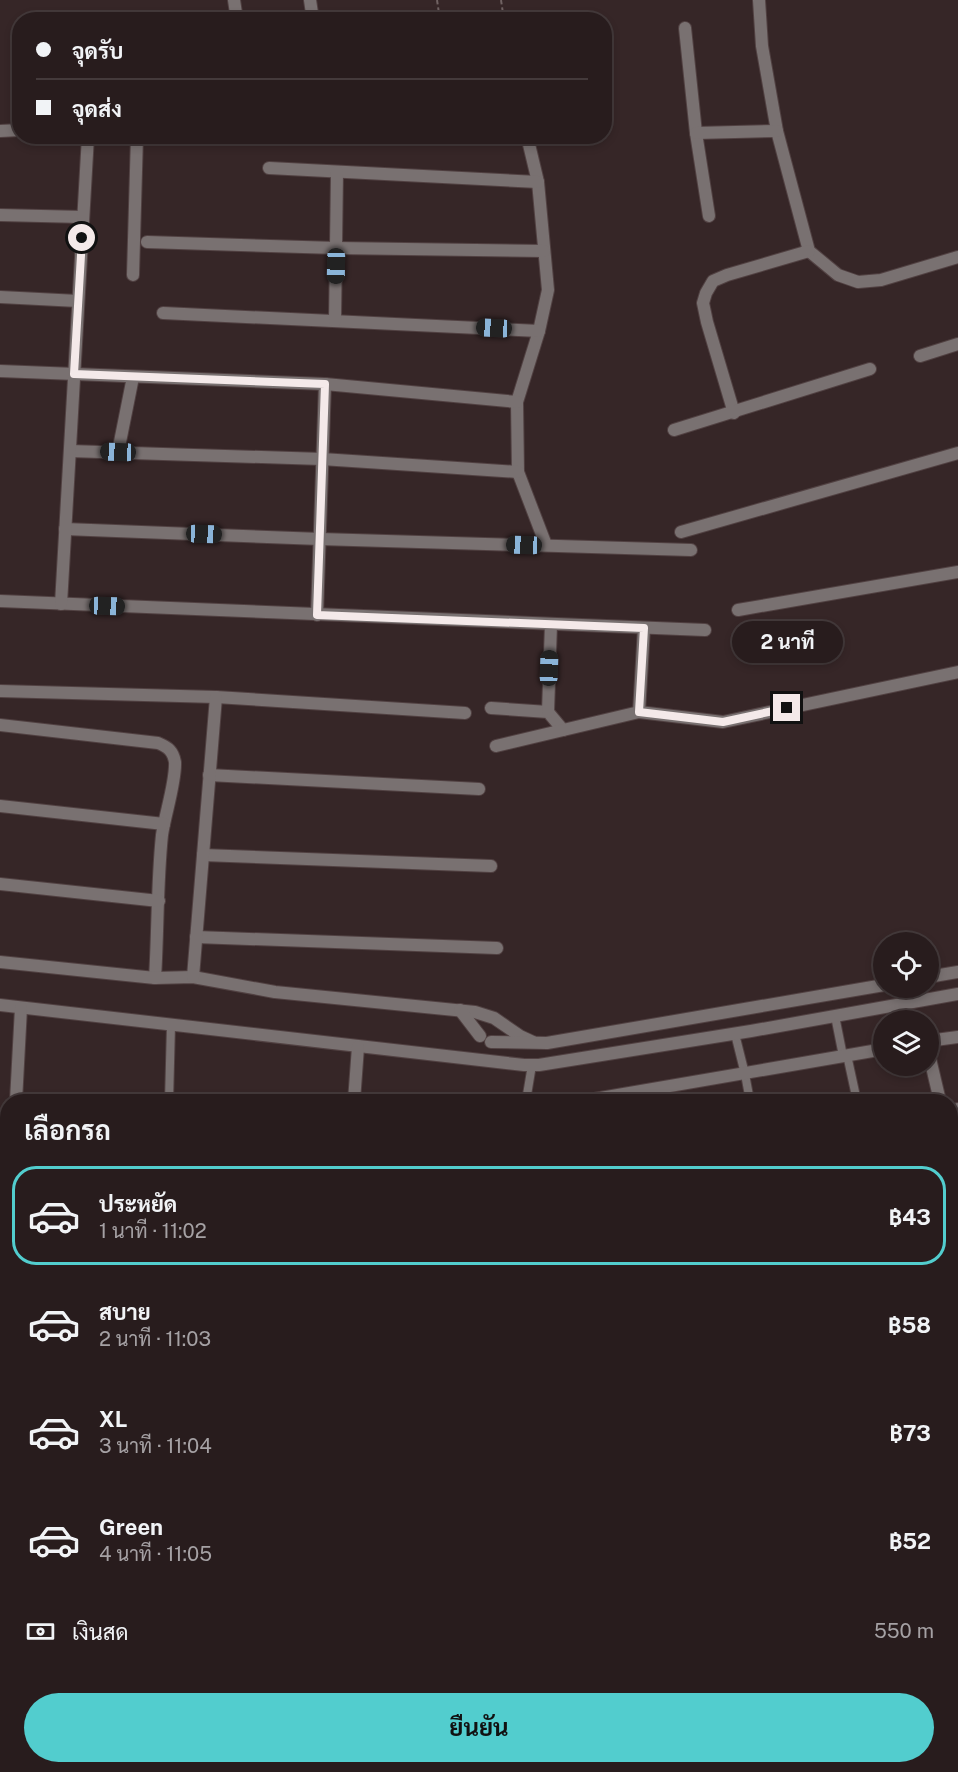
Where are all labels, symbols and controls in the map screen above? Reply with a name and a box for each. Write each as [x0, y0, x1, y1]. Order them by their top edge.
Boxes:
text: จุดรับ [72, 38, 123, 64]
text: จุดส่ง [72, 96, 122, 122]
route start [68, 224, 95, 251]
car [327, 248, 345, 284]
car [476, 318, 512, 338]
car [100, 442, 136, 462]
car [186, 524, 222, 544]
car [506, 535, 542, 555]
car [89, 596, 125, 616]
callout: 2 นาที [732, 621, 842, 663]
text: 2 นาที [761, 630, 814, 654]
car [539, 650, 559, 686]
route end [773, 694, 800, 721]
map controls [873, 932, 939, 1076]
button: locate [873, 932, 939, 998]
button: layers [873, 1010, 939, 1076]
text: เลือกรถ [24, 1114, 111, 1146]
icon: car [27, 1189, 81, 1243]
text: ประหยัด [99, 1191, 177, 1217]
text: ฿43 [889, 1204, 931, 1230]
text: 1 นาที · 11:02 [99, 1219, 207, 1243]
icon: car [27, 1297, 81, 1351]
text: สบาย [99, 1299, 151, 1325]
text: ฿58 [888, 1312, 931, 1338]
text: 2 นาที · 11:03 [99, 1327, 211, 1351]
icon: car [27, 1405, 81, 1459]
text: XL [99, 1406, 127, 1432]
text: ฿73 [890, 1420, 931, 1446]
text: 3 นาที · 11:04 [99, 1434, 212, 1458]
icon: car [27, 1513, 81, 1567]
text: Green [99, 1514, 163, 1540]
text: ฿52 [889, 1528, 931, 1554]
text: 4 นาที · 11:05 [99, 1542, 212, 1566]
icon: cash [24, 1615, 57, 1648]
text: เงินสด [72, 1619, 129, 1645]
text: 550 m [874, 1619, 934, 1643]
button: ยืนยัน [24, 1693, 934, 1762]

